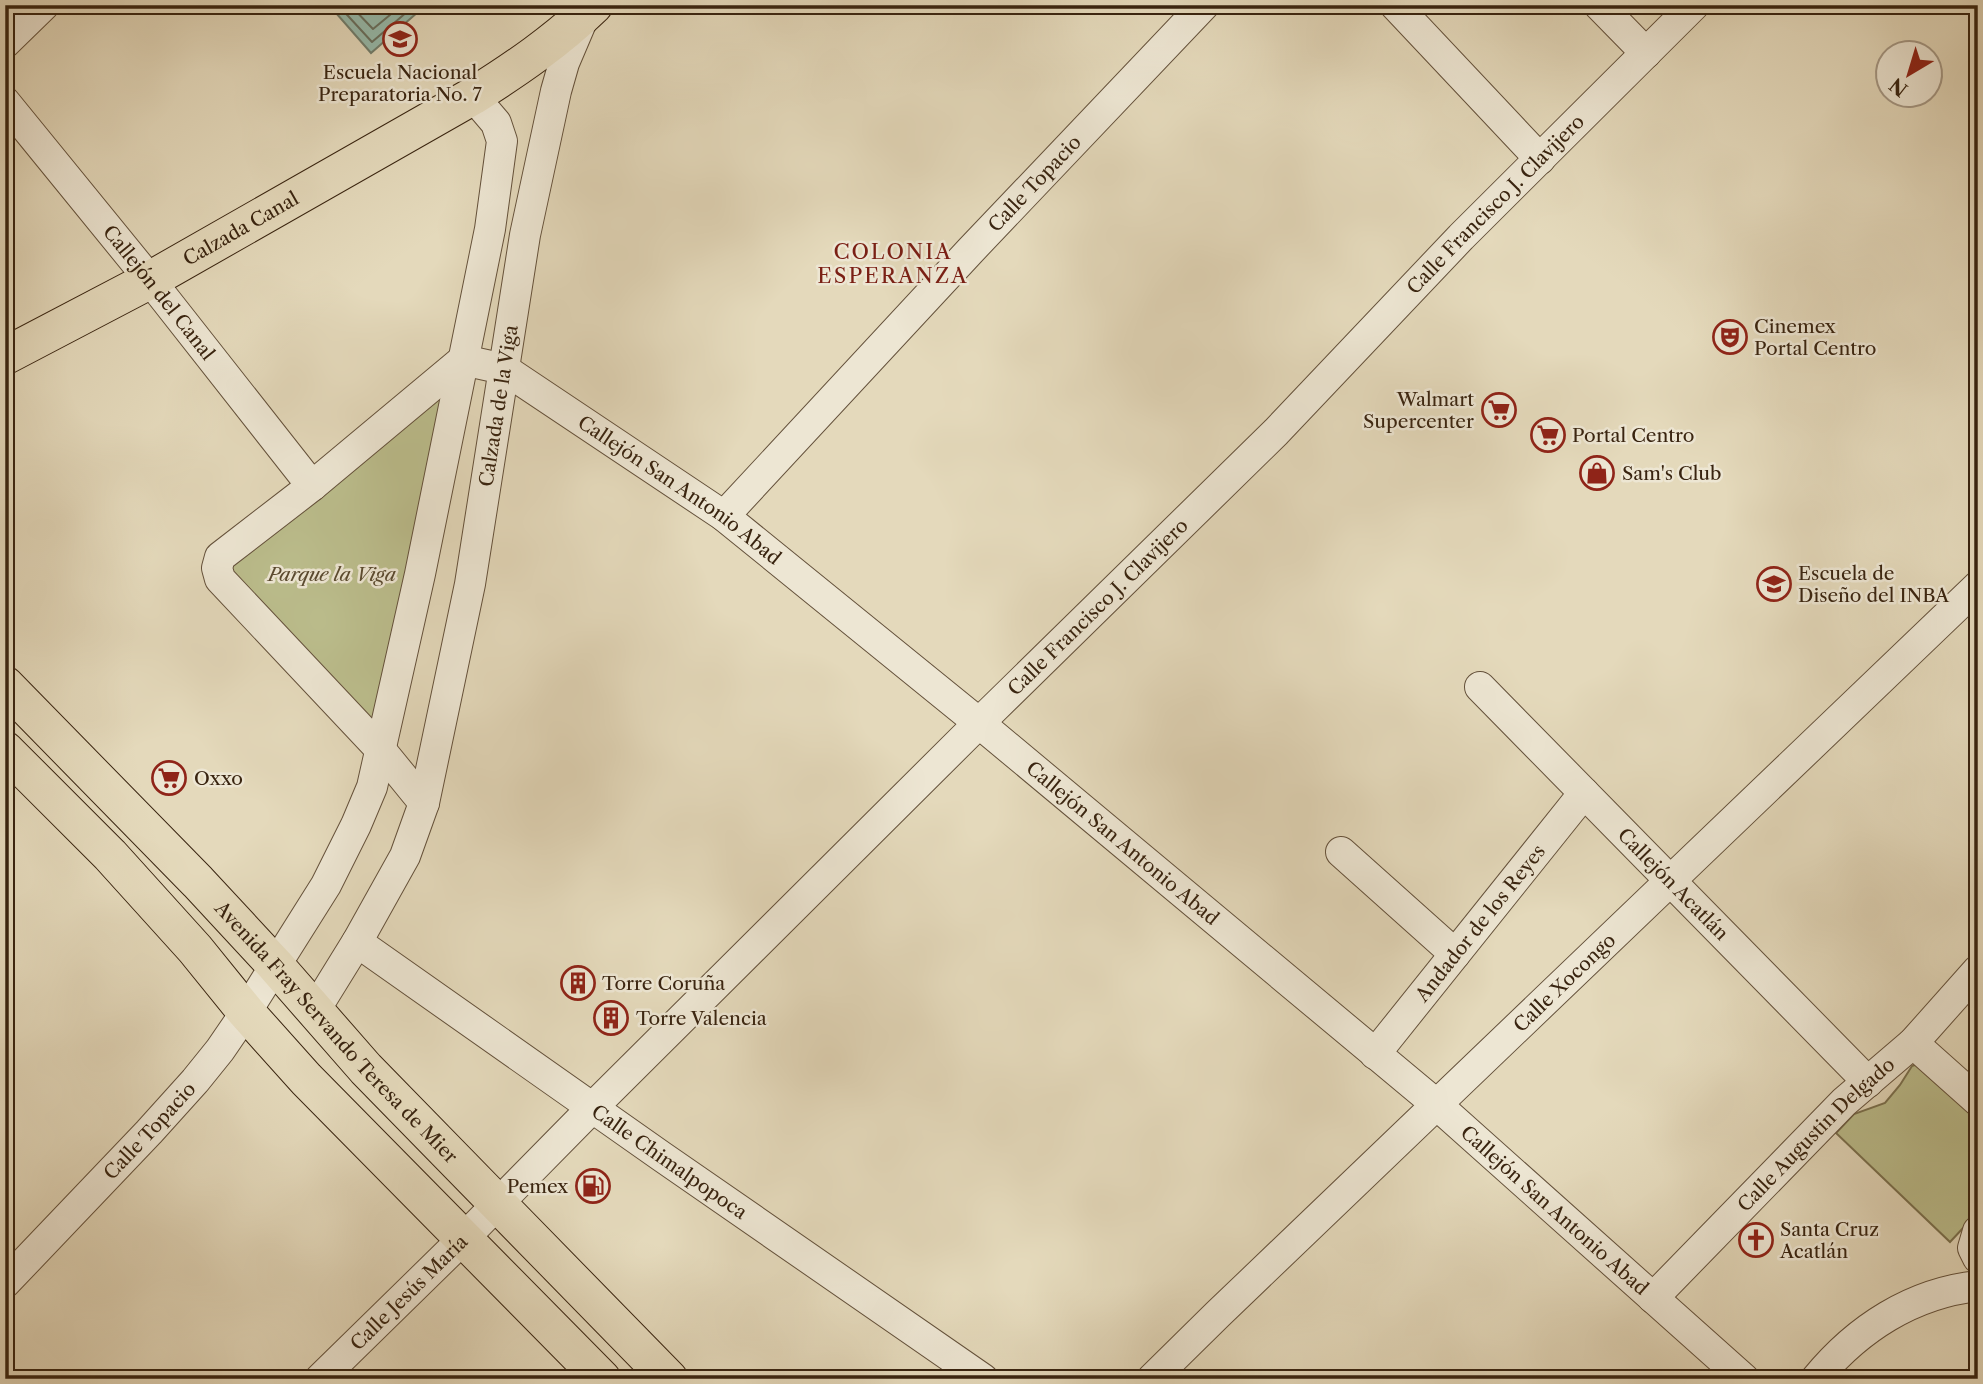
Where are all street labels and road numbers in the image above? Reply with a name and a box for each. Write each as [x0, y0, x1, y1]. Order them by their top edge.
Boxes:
street label: Calle Francisco J. Clavijero [1402, 110, 1589, 298]
street label: Calle Topacio [983, 130, 1086, 236]
street label: Calzada Canal [179, 186, 303, 270]
street label: Callejón del Canal [98, 220, 220, 365]
street label: Calzada de la Viga [474, 323, 522, 488]
street label: Callejón San Antonio Abad [574, 410, 786, 570]
street label: Calle Francisco J. Clavijero [1003, 514, 1192, 700]
street label: Callejón San Antonio Abad [1022, 756, 1224, 930]
street label: Callejón Acatlán [1613, 823, 1734, 945]
street label: Andador de los Reyes [1410, 840, 1550, 1007]
street label: Avenida Fray Servando Teresa de Mier [210, 896, 463, 1168]
street label: Calle Xocongo [1508, 928, 1620, 1037]
street label: Calle Augustin Delgado [1732, 1052, 1899, 1216]
street label: Calle Topacio [99, 1077, 200, 1184]
street label: Calle Chimalpopoca [587, 1099, 752, 1224]
street label: Callejón San Antonio Abad [1456, 1120, 1654, 1300]
street label: Calle Jesús María [345, 1230, 472, 1355]

